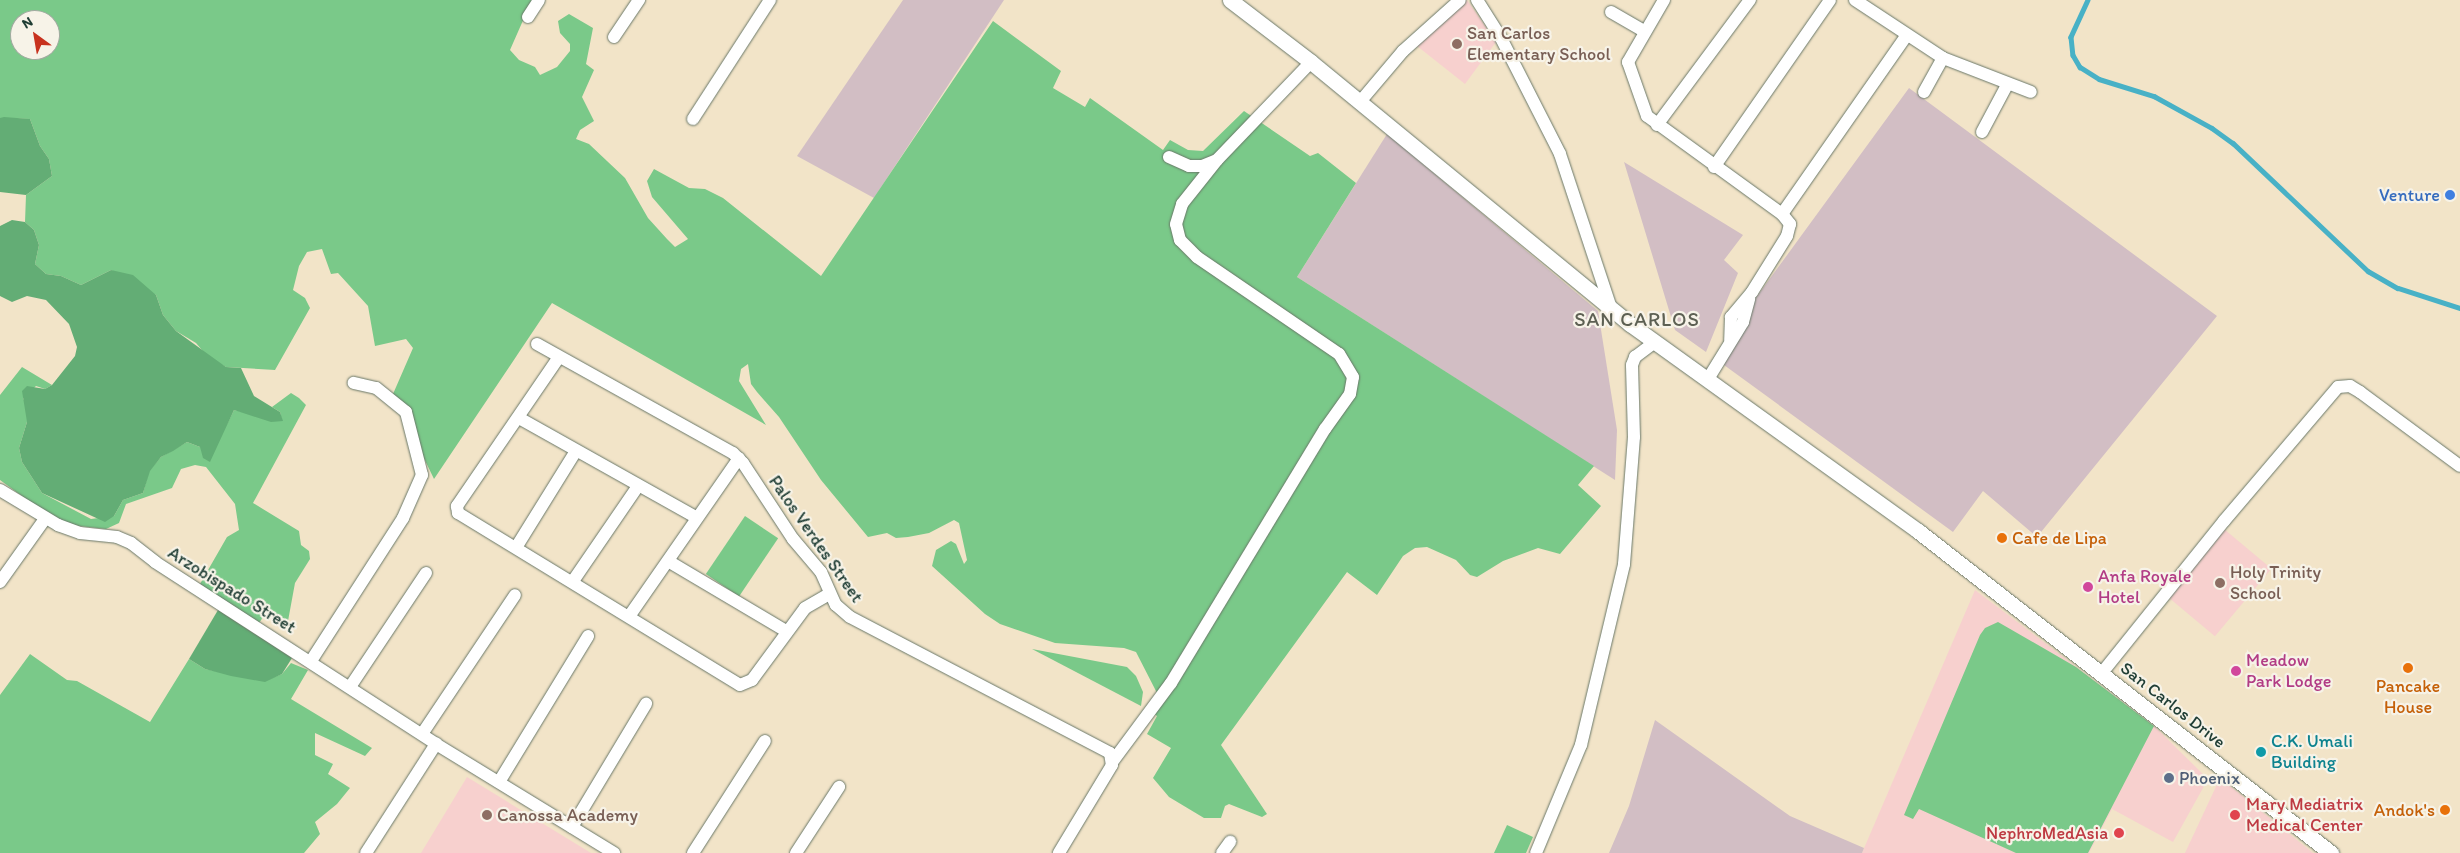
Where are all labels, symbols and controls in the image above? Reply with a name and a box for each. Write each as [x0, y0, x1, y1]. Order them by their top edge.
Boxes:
north arrow [10, 10, 60, 60]
text: N [19, 13, 36, 32]
place label: San Carlos Elementary School [1467, 23, 1611, 66]
marker: San Carlos Elementary School [1451, 38, 1463, 50]
place label: Venture [2379, 184, 2440, 206]
marker: Venture [2444, 189, 2456, 201]
district label: SAN CARLOS [1573, 307, 1701, 331]
street label: Palos Verdes Street [764, 472, 868, 606]
place label: Cafe de Lipa [2012, 527, 2107, 549]
marker: Cafe de Lipa [1996, 532, 2008, 544]
street label: Arzobispado Street [164, 542, 300, 638]
place label: Holy Trinity School [2230, 562, 2319, 604]
place label: Anfa Royale Hotel [2098, 566, 2191, 608]
marker: Holy Trinity School [2214, 577, 2226, 589]
marker: Anfa Royale Hotel [2082, 581, 2094, 593]
place label: Meadow Park Lodge [2246, 650, 2331, 692]
street label: San Carlos Drive [2116, 657, 2230, 753]
marker: Pancake House [2402, 662, 2414, 674]
marker: Meadow Park Lodge [2230, 665, 2242, 677]
place label: Pancake House [2376, 676, 2440, 719]
place label: C.K. Umali Building [2271, 731, 2353, 774]
marker: C.K. Umali Building [2255, 746, 2267, 758]
place label: Phoenix [2179, 767, 2240, 789]
marker: Phoenix [2163, 772, 2175, 784]
place label: Mary Mediatrix Medical Center [2246, 794, 2363, 836]
place label: Andok's [2374, 799, 2435, 821]
place label: Canossa Academy [497, 804, 638, 826]
marker: Andok's [2439, 804, 2451, 816]
marker: Mary Mediatrix Medical Center [2228, 808, 2242, 822]
marker: Canossa Academy [481, 809, 493, 821]
place label: NephroMedAsia [1986, 822, 2108, 844]
marker: NephroMedAsia [2112, 826, 2126, 840]

